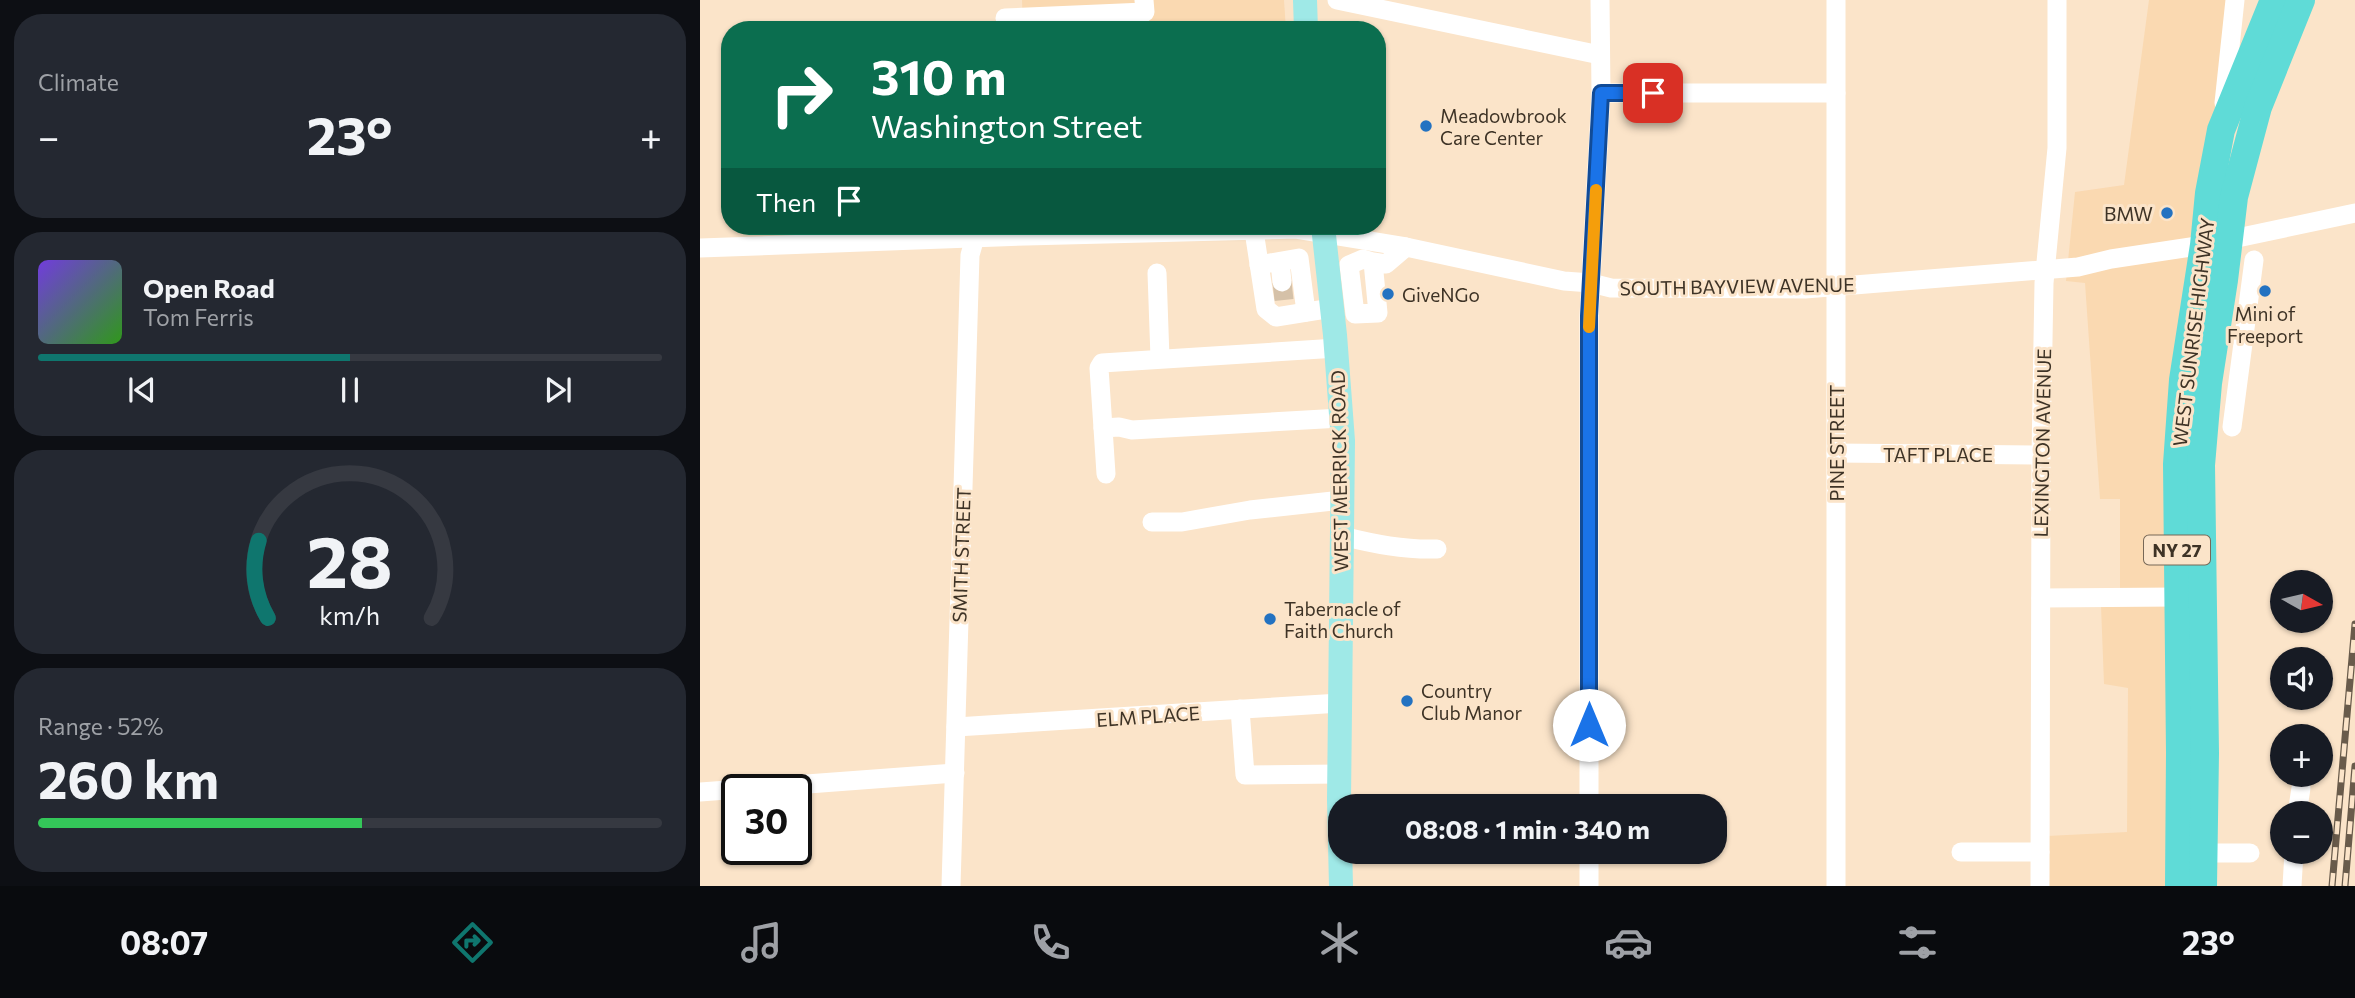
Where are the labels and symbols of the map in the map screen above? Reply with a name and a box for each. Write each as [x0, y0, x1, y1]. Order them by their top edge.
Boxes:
pin [1623, 63, 1683, 123]
place label: Meadowbrook Care Center [1440, 104, 1567, 149]
marker: Meadowbrook Care Center [1418, 118, 1434, 134]
place label: BMW [2104, 202, 2153, 225]
marker: BMW [2159, 205, 2175, 221]
street label: WEST SUNRISE HIGHWAY [2168, 216, 2218, 448]
street label: SOUTH BAYVIEW AVENUE [1619, 272, 1855, 300]
place label: GiveNGo [1402, 283, 1480, 306]
marker: Mini of Freeport [2257, 283, 2273, 299]
marker: GiveNGo [1380, 286, 1396, 302]
place label: Mini of Freeport [2227, 302, 2303, 347]
street label: LEXINGTON AVENUE [2029, 348, 2055, 538]
street label: WEST MERRICK ROAD [1326, 370, 1352, 572]
street label: PINE STREET [1825, 384, 1848, 502]
street label: TAFT PLACE [1883, 443, 1993, 466]
street label: SMITH STREET [947, 487, 975, 623]
road number: NY 27 [2144, 536, 2210, 564]
north arrow [2270, 570, 2333, 634]
place label: Tabernacle of Faith Church [1284, 597, 1401, 642]
marker: Tabernacle of Faith Church [1262, 611, 1278, 627]
place label: Country Club Manor [1421, 679, 1523, 724]
position arrow [1552, 688, 1626, 762]
marker: Country Club Manor [1399, 693, 1415, 709]
street label: ELM PLACE [1096, 701, 1200, 731]
speed limit sign: 30 [721, 774, 812, 865]

